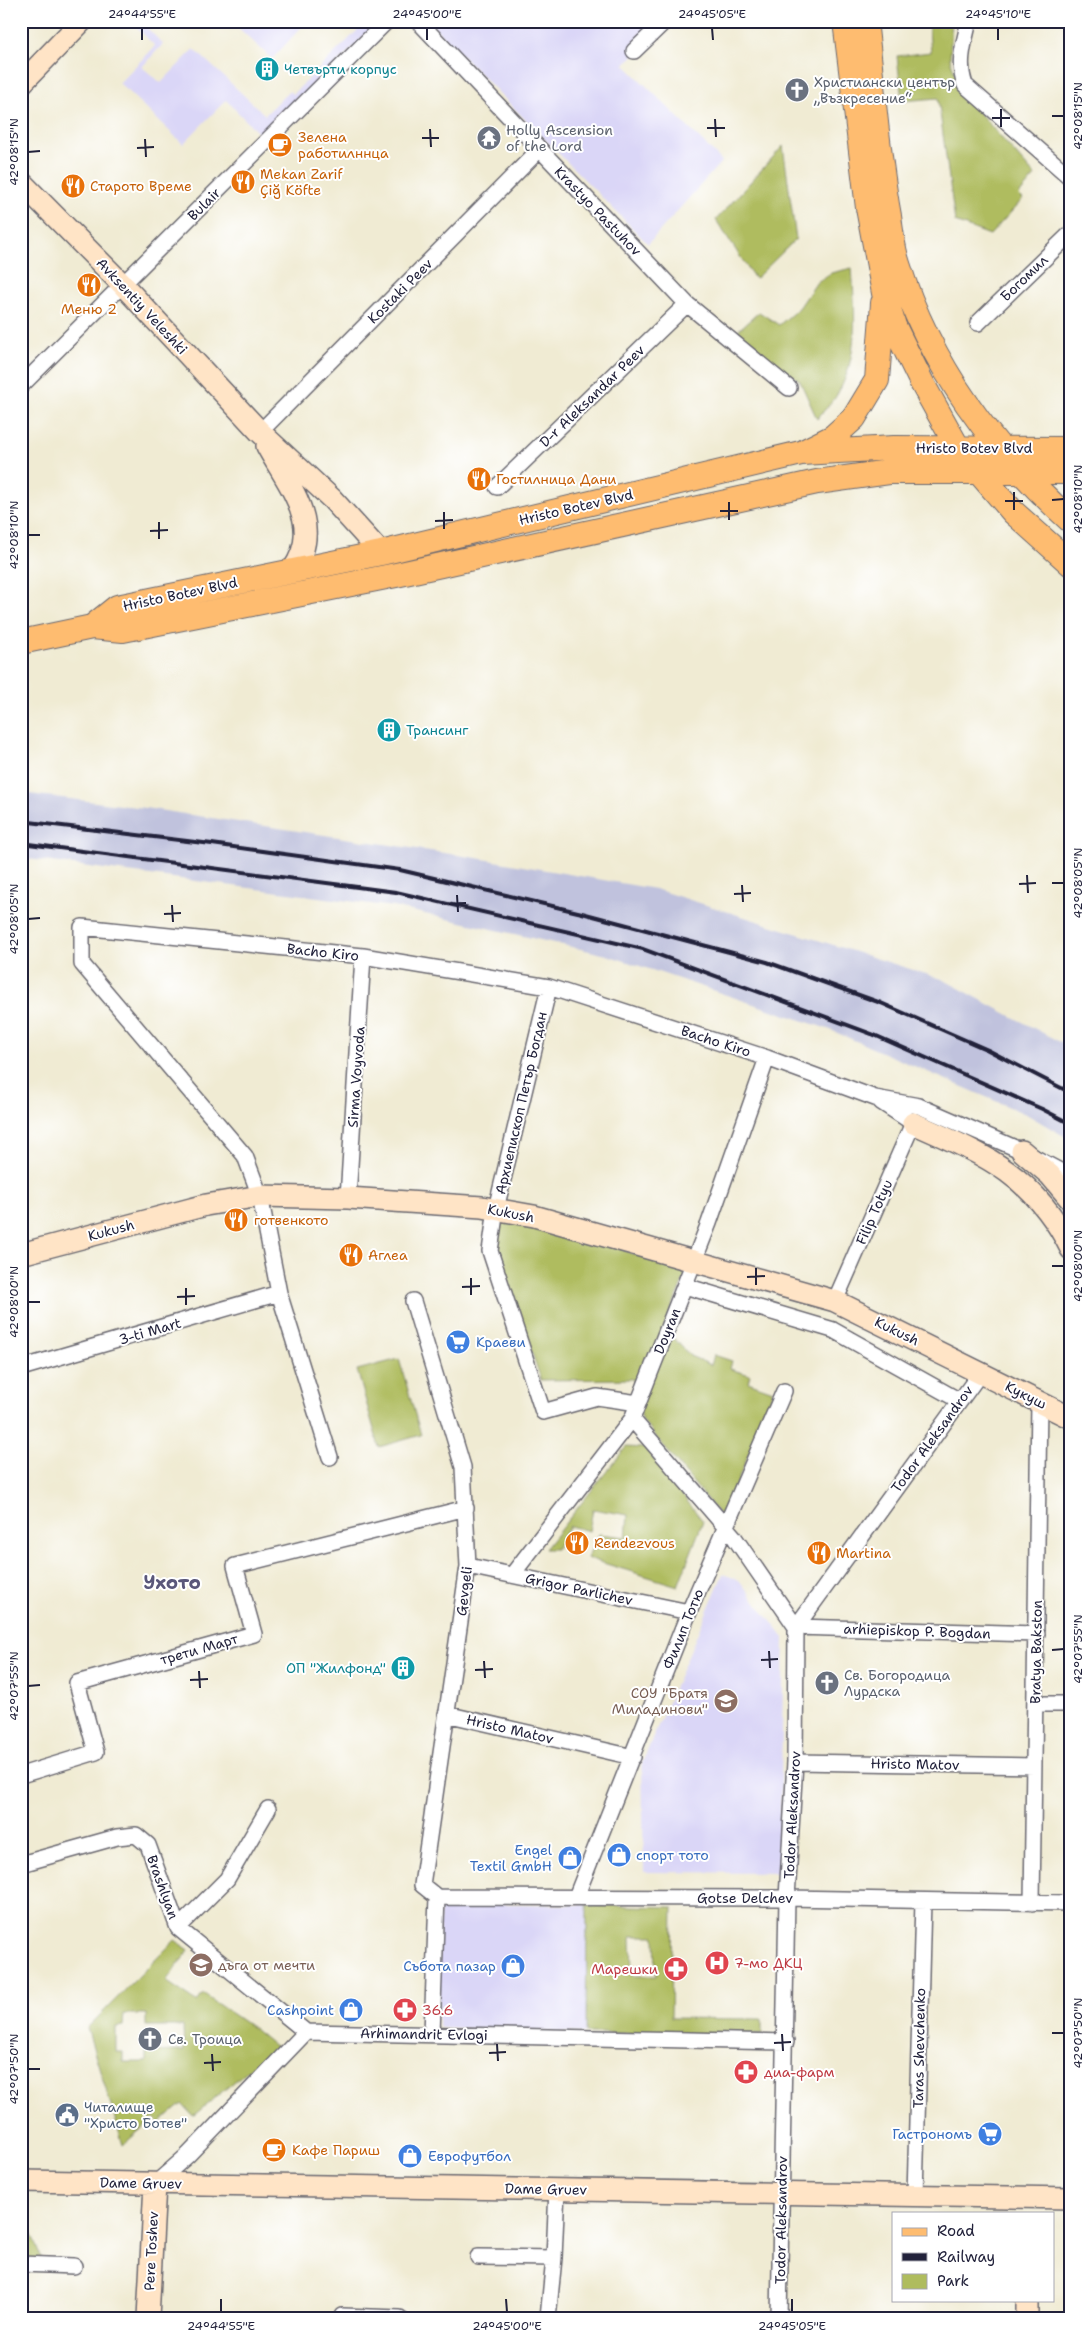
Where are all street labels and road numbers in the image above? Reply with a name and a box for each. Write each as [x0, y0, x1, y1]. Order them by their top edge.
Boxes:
street label: Krastyo Pastuhov [551, 162, 646, 260]
street label: Bulair [184, 183, 225, 224]
street label: Богомил [996, 251, 1052, 305]
street label: Avksentiy Veleshki [93, 254, 191, 358]
street label: Kostaki Peev [364, 254, 437, 327]
street label: D-r Aleksandar Peev [536, 341, 649, 451]
street label: Hristo Botev Blvd [916, 439, 1032, 457]
street label: Hristo Botev Blvd [517, 485, 635, 529]
street label: Hristo Botev Blvd [121, 573, 239, 615]
street label: Bacho Kiro [286, 939, 360, 965]
street label: Архиепископ Петър Богдан [491, 1010, 551, 1196]
street label: Bacho Kiro [679, 1021, 753, 1061]
street label: Sirma Voyvoda [343, 1026, 369, 1128]
street label: Filip Totyu [852, 1177, 896, 1247]
street label: Kukush [486, 1200, 536, 1226]
street label: Kukush [86, 1215, 136, 1245]
street label: Doyran [650, 1305, 685, 1357]
street label: Kukush [872, 1313, 922, 1349]
street label: 3-ti Mart [117, 1314, 183, 1348]
street label: Кукуш [1002, 1377, 1050, 1413]
street label: Todor Aleksandrov [887, 1382, 977, 1496]
street label: Gevgeli [452, 1565, 476, 1617]
street label: Grigor Parlichev [524, 1569, 635, 1609]
street label: Филип Тотю [659, 1586, 707, 1672]
street label: Bratya Bakston [1026, 1600, 1046, 1704]
street label: arhiepiskop P. Bogdan [843, 1619, 991, 1643]
street label: трети Март [158, 1629, 241, 1669]
street label: Hristo Matov [465, 1710, 556, 1748]
street label: Todor Aleksandrov [780, 1750, 804, 1880]
street label: Hristo Matov [870, 1754, 960, 1774]
street label: Brashlyan [143, 1852, 183, 1922]
street label: Gotse Delchev [697, 1889, 793, 1907]
street label: Taras Shevchenko [909, 1988, 929, 2108]
street label: Arhimandrit Evlogi [360, 2024, 488, 2044]
street label: Todor Aleksandrov [771, 2155, 791, 2284]
street label: Dame Gruev [100, 2173, 183, 2193]
street label: Dame Gruev [505, 2179, 588, 2199]
street label: Pere Toshev [140, 2211, 162, 2291]

